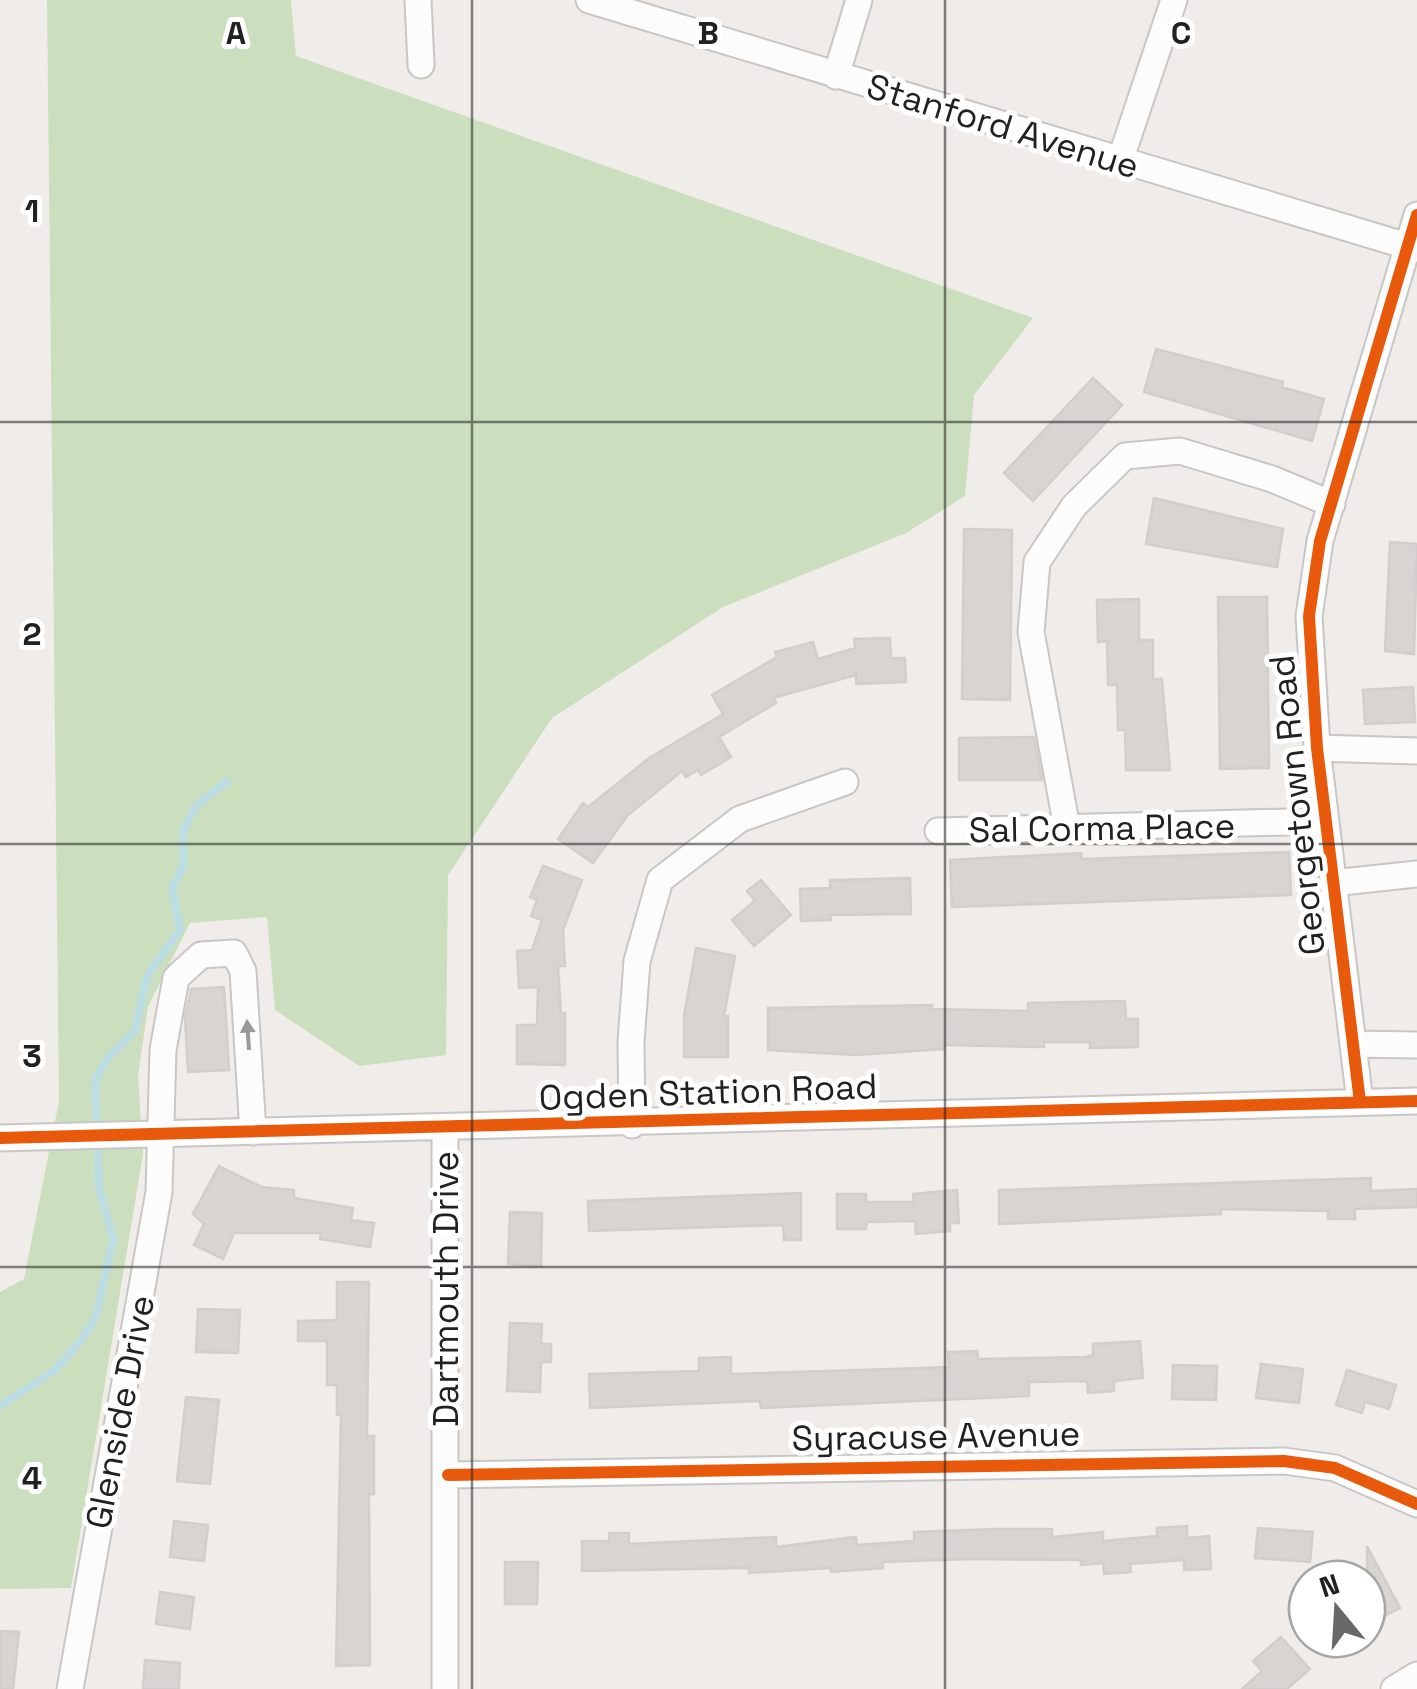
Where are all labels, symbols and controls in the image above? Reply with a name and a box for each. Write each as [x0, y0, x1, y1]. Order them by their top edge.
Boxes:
text: A [226, 13, 246, 53]
text: B [697, 13, 719, 53]
text: C [1171, 13, 1191, 53]
street label: Stanford Avenue [862, 64, 1144, 188]
text: 1 [25, 191, 39, 231]
text: 2 [22, 614, 42, 654]
street label: Georgetown Road [1259, 653, 1335, 957]
street label: Sal Corma Place [968, 804, 1236, 852]
one-way arrow [240, 1019, 256, 1050]
text: 3 [22, 1036, 42, 1076]
street label: Ogden Station Road [538, 1064, 878, 1120]
street label: Dartmouth Drive [424, 1151, 468, 1427]
street label: Glenside Drive [76, 1291, 164, 1533]
street label: Syracuse Avenue [791, 1411, 1081, 1461]
text: 4 [22, 1458, 42, 1498]
north arrow [1287, 1559, 1387, 1659]
text: N [1315, 1565, 1344, 1605]

